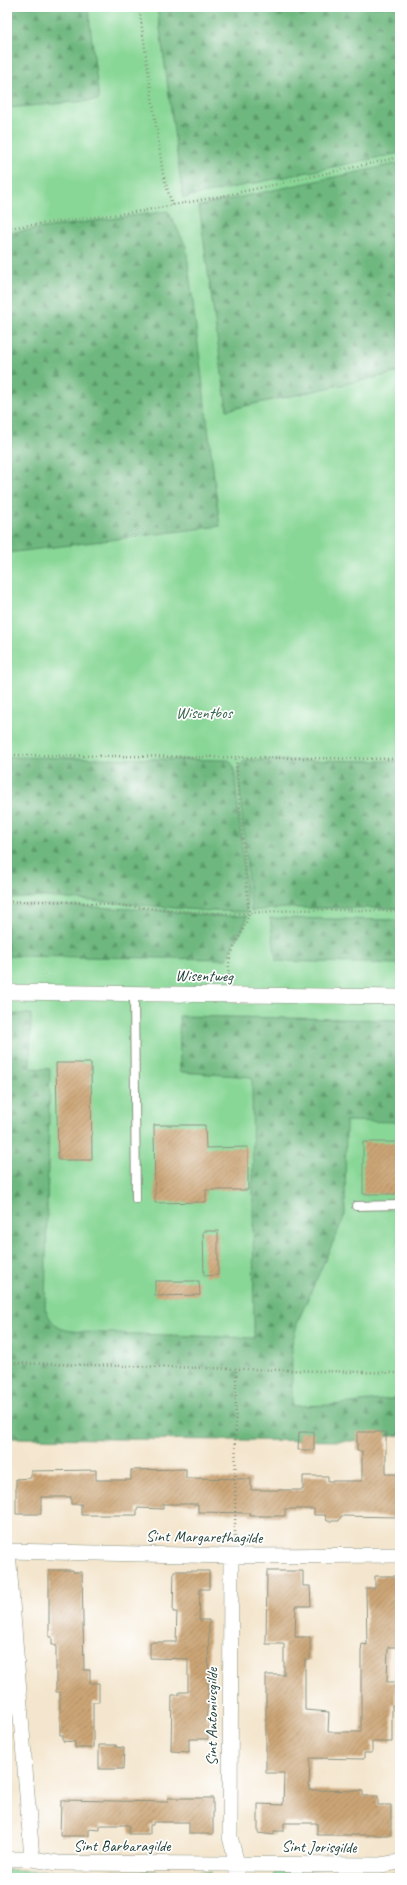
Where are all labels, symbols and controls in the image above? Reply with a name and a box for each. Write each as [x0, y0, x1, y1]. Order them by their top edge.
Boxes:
park label: Wisentbos [176, 703, 234, 723]
street label: Wisentweg [175, 966, 234, 987]
street label: Sint Margarethagilde [146, 1526, 264, 1548]
street label: Sint Antoniusgilde [202, 1666, 222, 1766]
street label: Sint Barbaragilde [74, 1836, 172, 1856]
street label: Sint Jorisgilde [281, 1836, 359, 1858]

